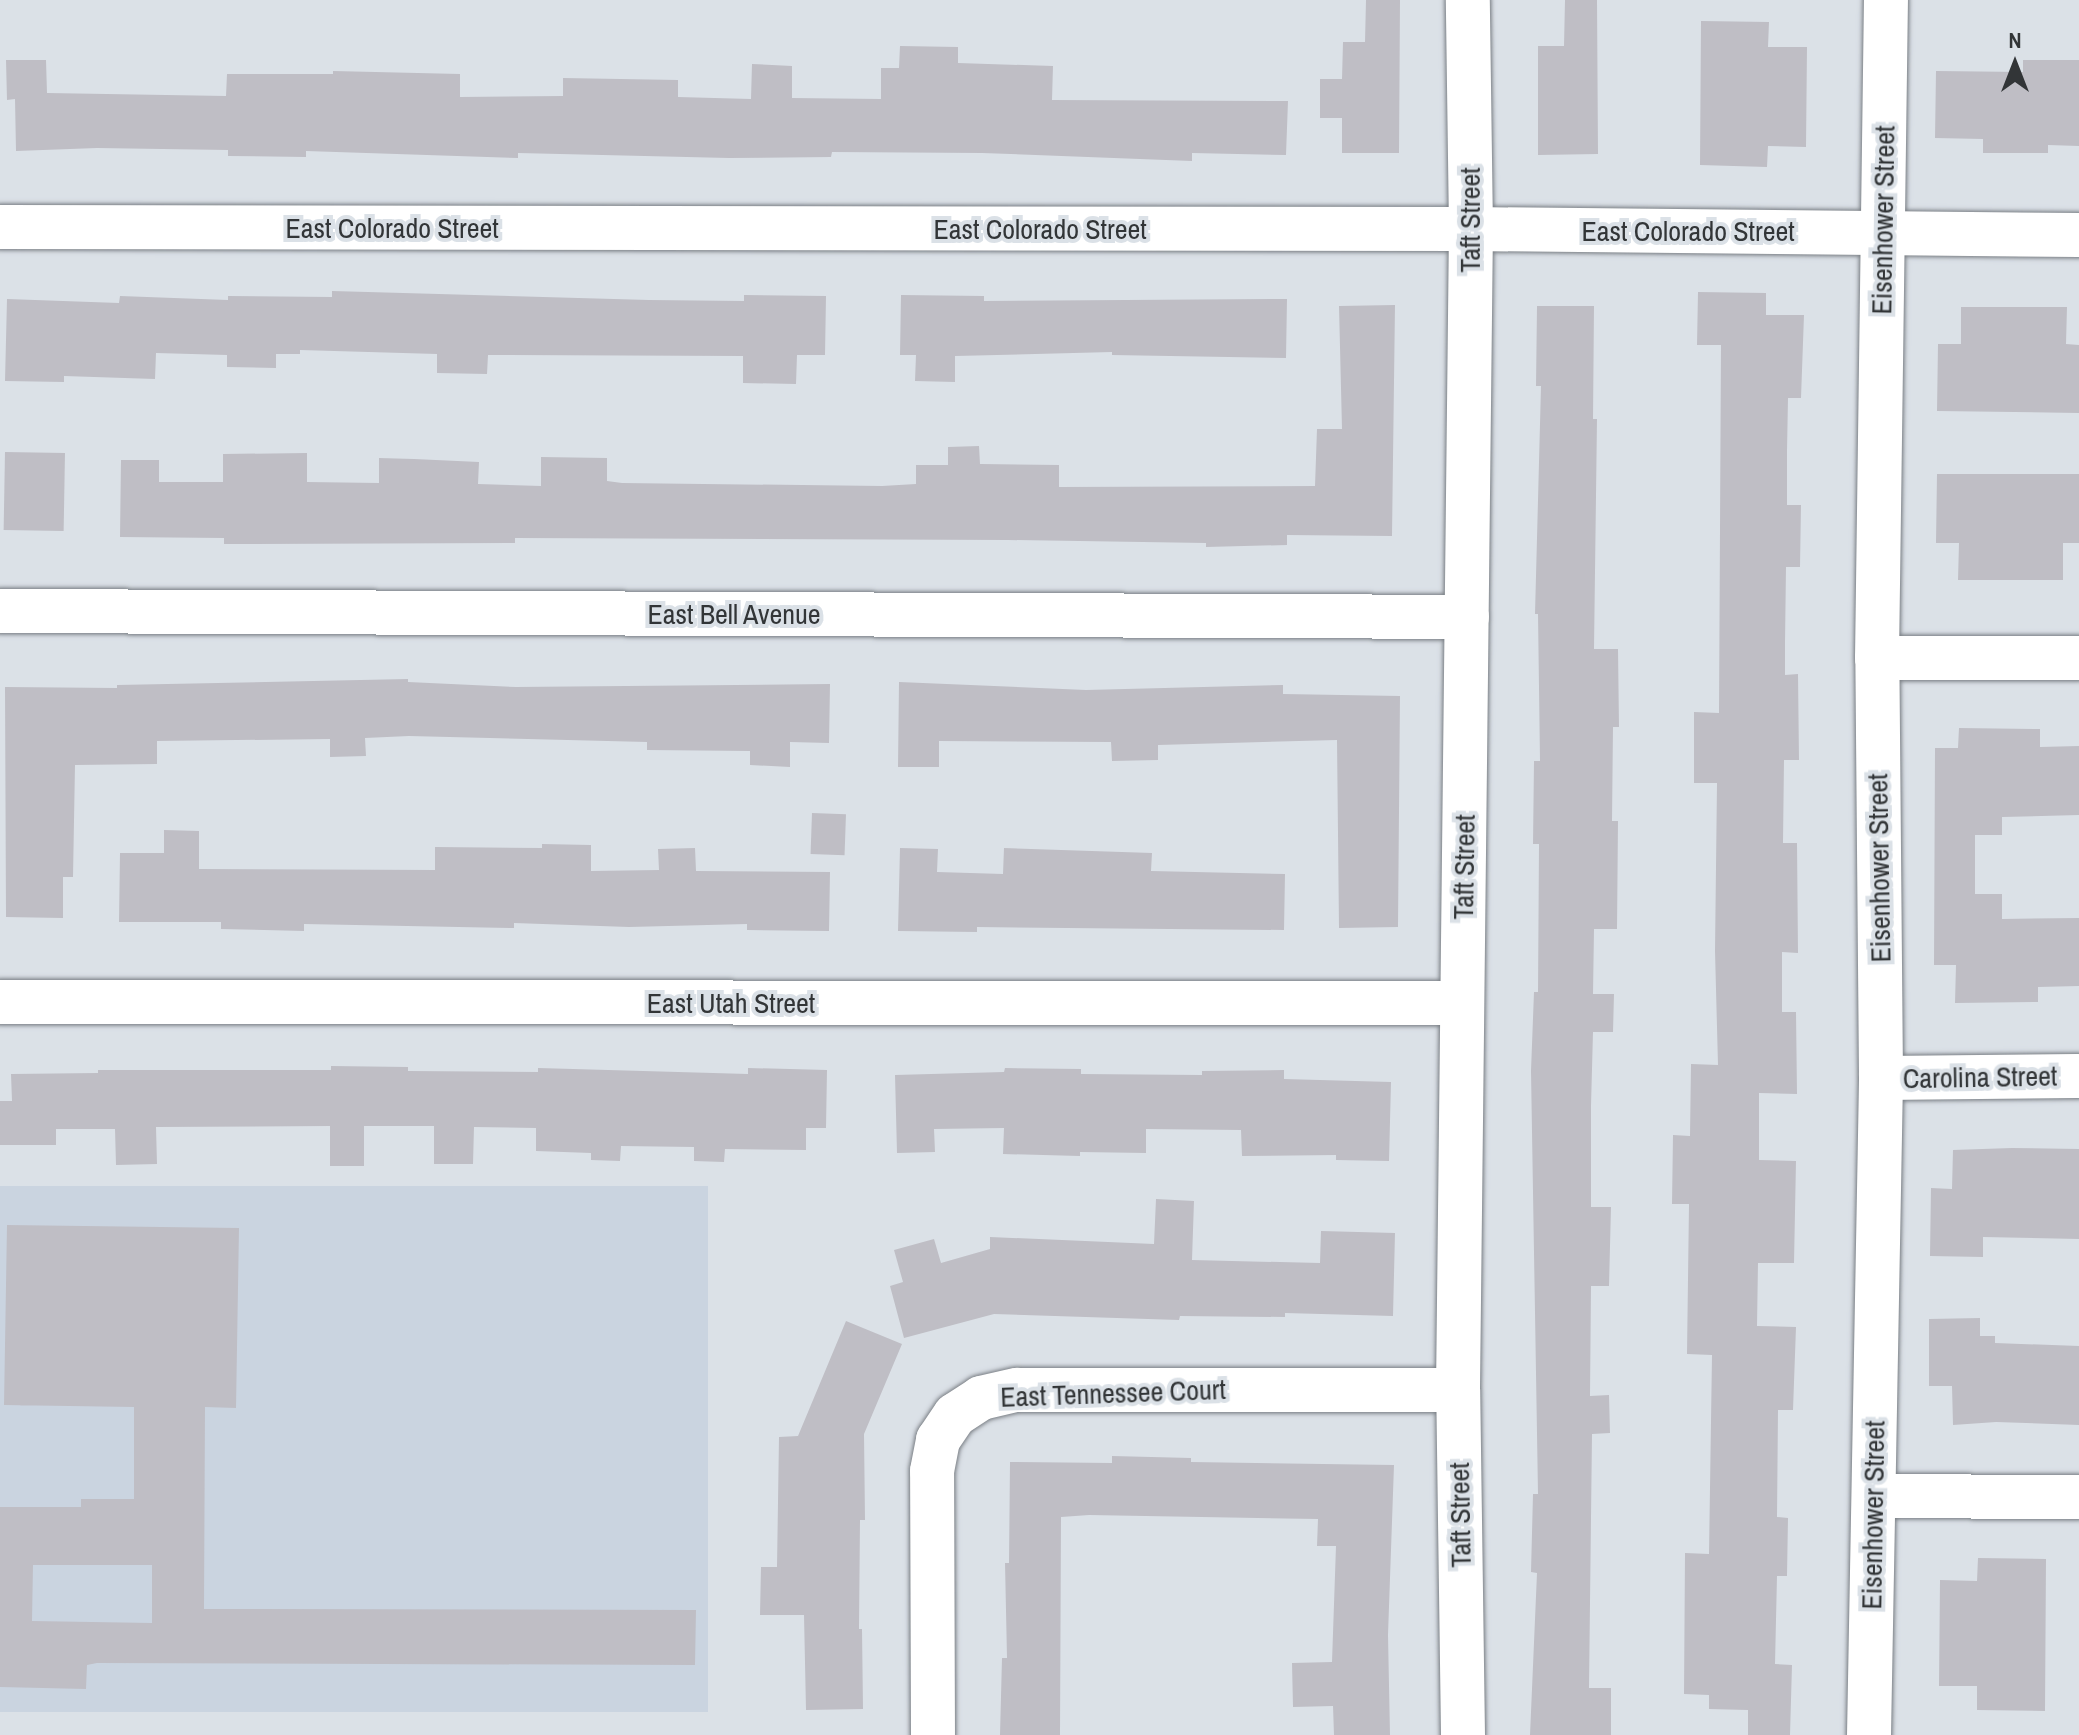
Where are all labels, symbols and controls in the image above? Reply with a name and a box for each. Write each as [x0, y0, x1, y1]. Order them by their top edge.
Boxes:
north arrow [1975, 24, 2055, 104]
text: N [2008, 25, 2022, 55]
street label: Eisenhower Street [1865, 125, 1901, 315]
street label: Taft Street [1453, 167, 1487, 273]
street label: East Colorado Street [285, 211, 499, 245]
street label: East Colorado Street [933, 212, 1147, 246]
street label: East Colorado Street [1581, 214, 1795, 248]
street label: East Bell Avenue [647, 597, 821, 631]
street label: Eisenhower Street [1861, 773, 1897, 963]
street label: Taft Street [1446, 814, 1482, 920]
street label: East Utah Street [647, 986, 815, 1020]
street label: Carolina Street [1903, 1059, 2057, 1095]
street label: East Tennessee Court [1000, 1372, 1226, 1414]
street label: Eisenhower Street [1855, 1420, 1891, 1610]
street label: Taft Street [1442, 1462, 1478, 1568]

